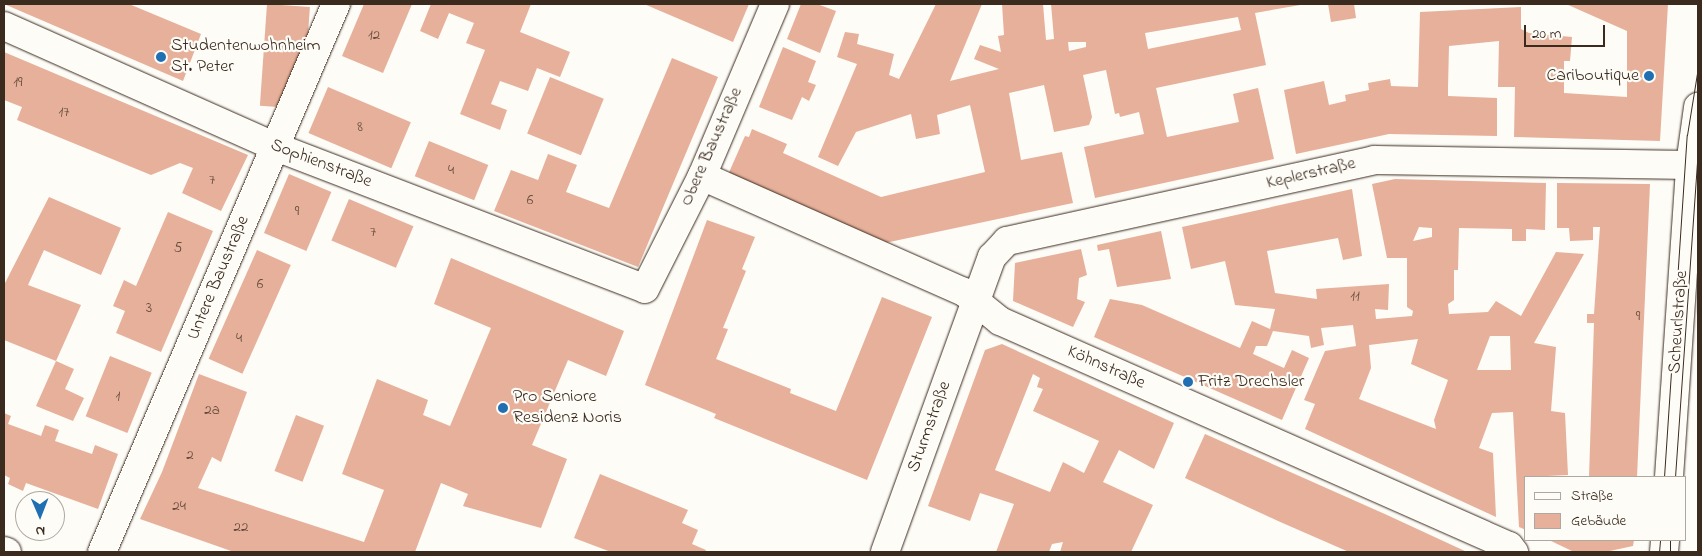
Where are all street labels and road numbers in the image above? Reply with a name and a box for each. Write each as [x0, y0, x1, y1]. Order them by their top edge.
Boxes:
street label: Obere Baustraße [676, 84, 748, 210]
street label: Sophienstraße [267, 135, 375, 193]
street label: Keplerstraße [1264, 153, 1358, 195]
street label: Untere Baustraße [183, 213, 255, 343]
street label: Scheurlstraße [1665, 270, 1693, 374]
street label: Köhnstraße [1064, 341, 1148, 395]
street label: Sturmstraße [904, 378, 956, 476]

